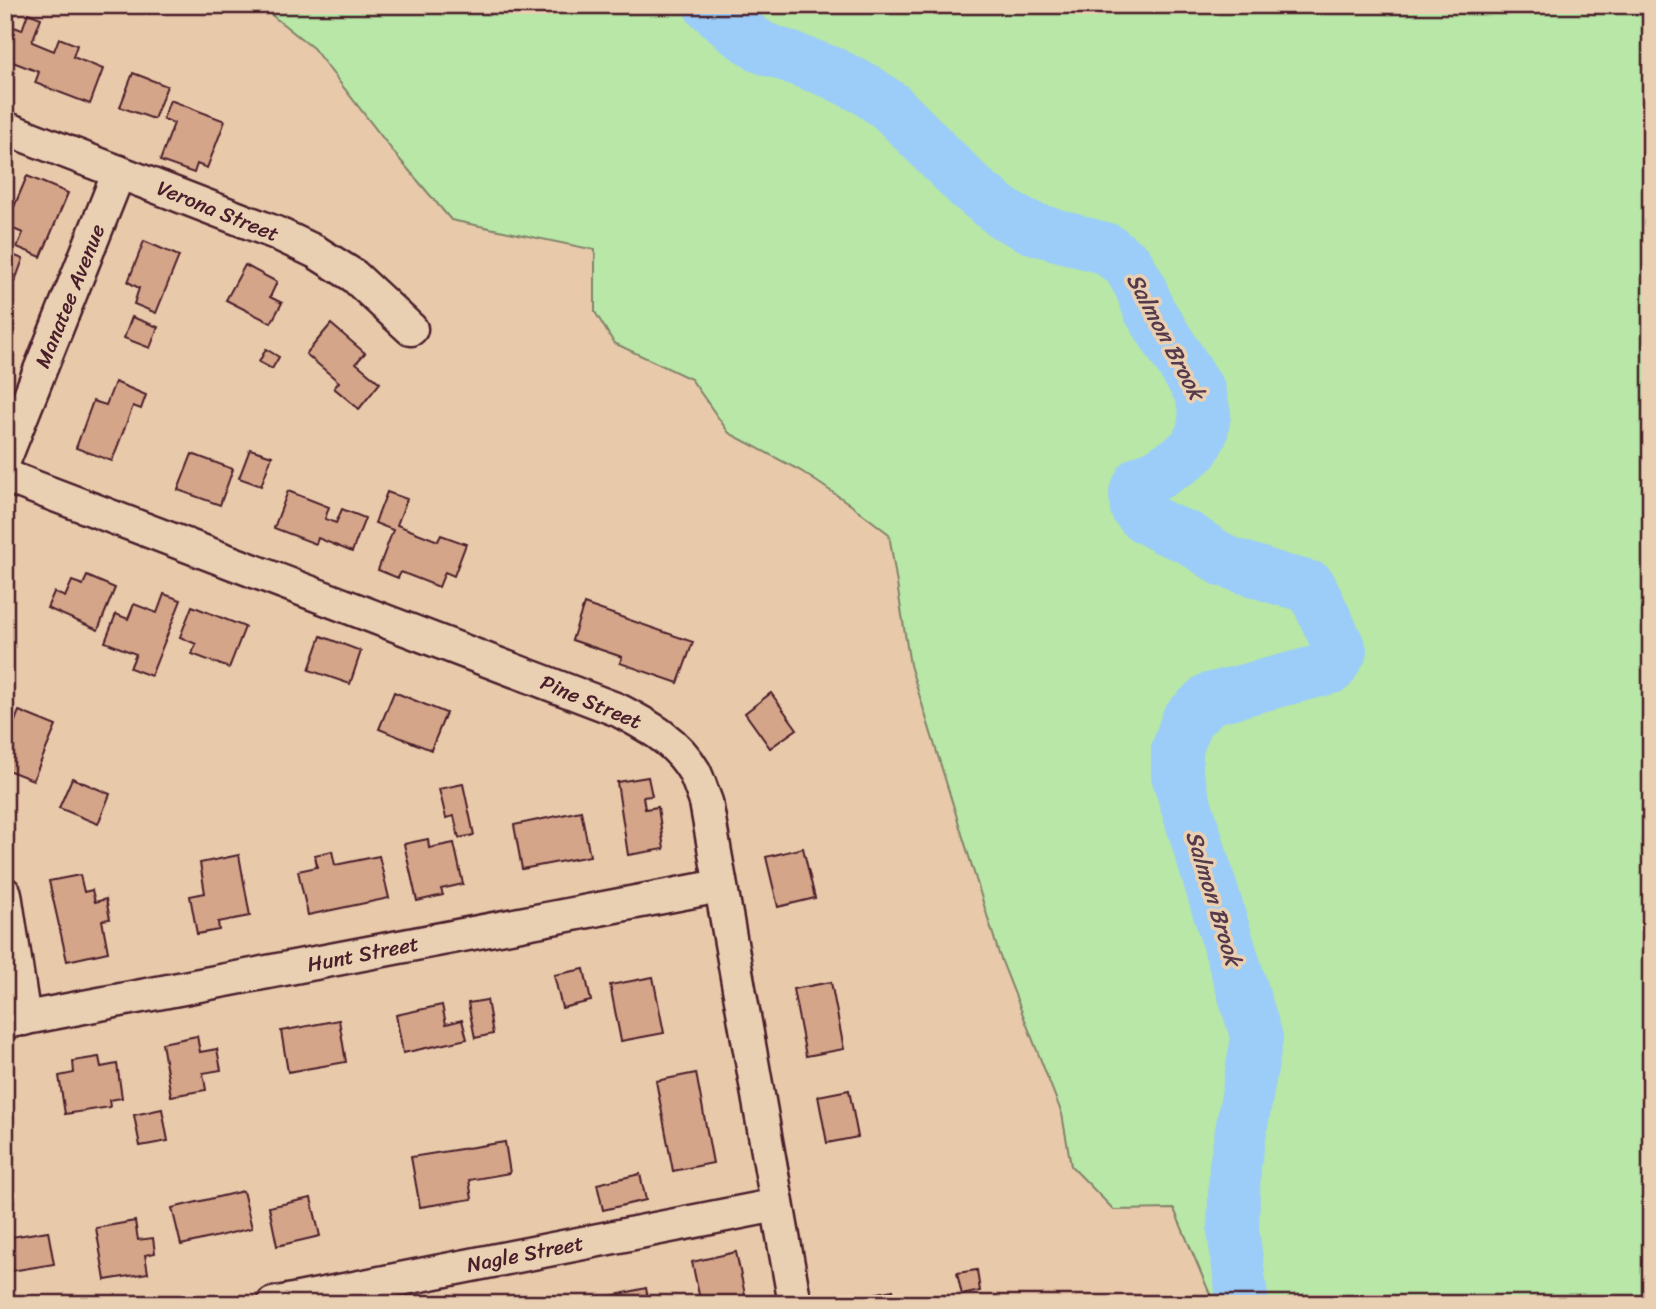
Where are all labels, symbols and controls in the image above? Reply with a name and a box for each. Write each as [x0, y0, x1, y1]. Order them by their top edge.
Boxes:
street label: Verona Street [151, 169, 285, 253]
street label: Manatee Avenue [24, 218, 116, 374]
water label: Salmon Brook [1115, 265, 1218, 410]
street label: Pine Street [534, 664, 648, 740]
water label: Salmon Brook [1174, 825, 1254, 974]
street label: Hunt Street [304, 925, 422, 983]
street label: Nagle Street [463, 1224, 587, 1284]

